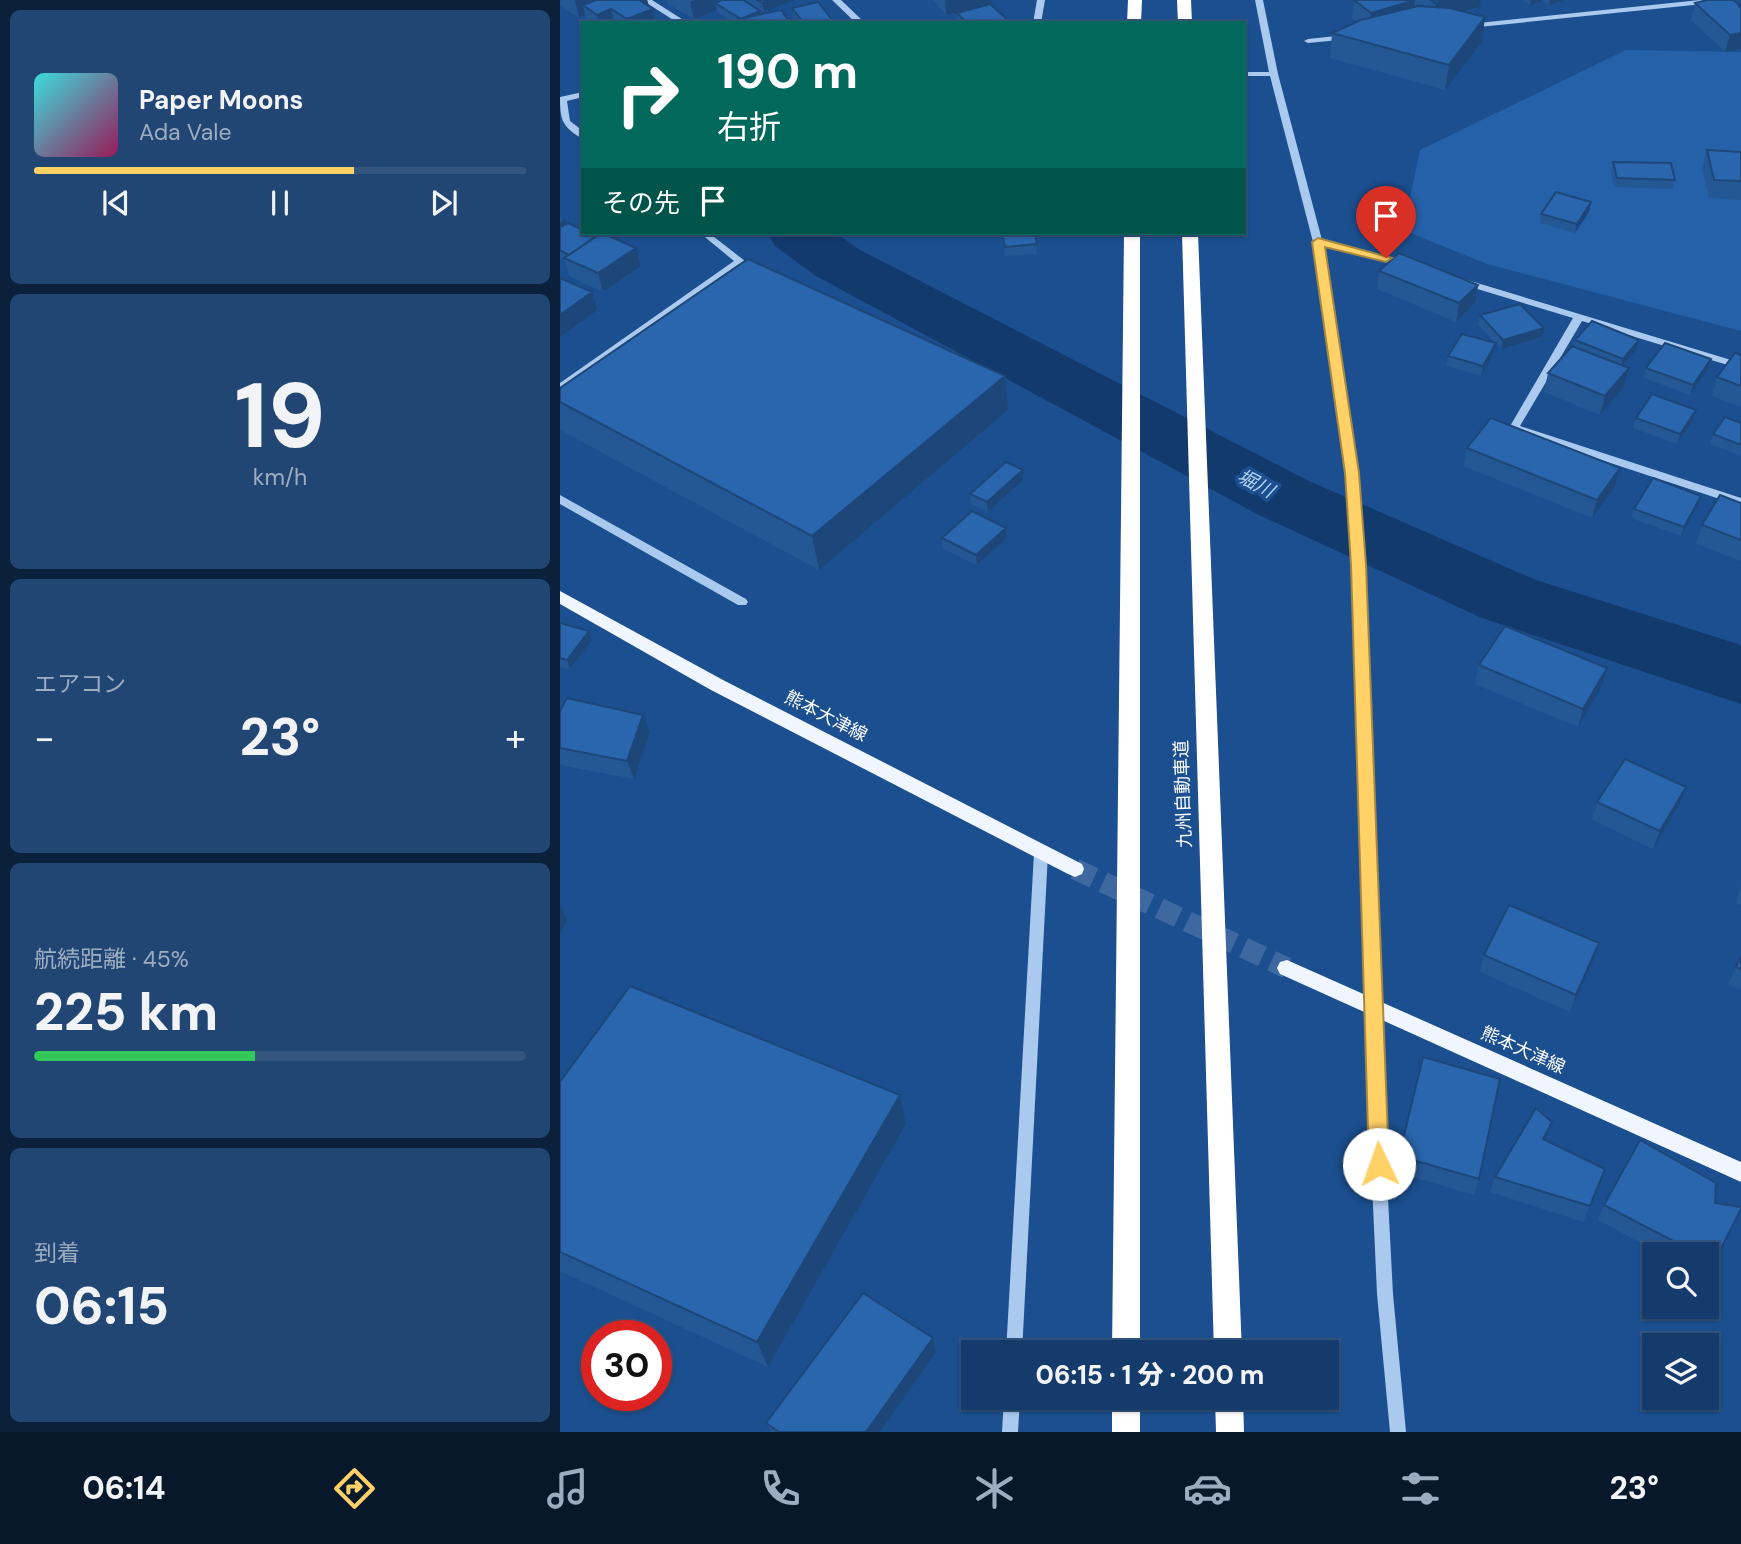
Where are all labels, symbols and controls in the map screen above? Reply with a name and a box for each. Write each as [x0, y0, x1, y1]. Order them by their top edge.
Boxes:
text: 190 m [717, 39, 858, 103]
icon: right [602, 49, 693, 140]
text: Paper Moons [139, 83, 303, 117]
text: 右折 [717, 106, 781, 148]
text: Ada Vale [139, 117, 232, 147]
icon: arrive [694, 182, 732, 220]
icon: previous [97, 184, 135, 222]
icon: pause [261, 184, 299, 222]
icon: next [425, 184, 463, 222]
text: その先 [602, 186, 680, 220]
pin [1356, 186, 1416, 258]
icon: arrive [1367, 197, 1405, 235]
text: 19 [235, 357, 325, 475]
text: km/h [253, 462, 307, 492]
water label: 堀川 [1233, 463, 1280, 504]
text: エアコン [34, 669, 126, 699]
street label: 熊本大津線 [780, 685, 872, 747]
text: 23° [240, 703, 320, 771]
text: − [34, 713, 55, 763]
text: + [505, 713, 526, 763]
street label: 九州自動車道 [1169, 740, 1197, 848]
text: 航続距離 · 45% [34, 944, 189, 974]
text: 225 km [34, 978, 218, 1046]
street label: 熊本大津線 [1477, 1021, 1569, 1079]
position arrow [1342, 1127, 1416, 1201]
text: 到着 [34, 1238, 80, 1268]
map controls [1642, 1242, 1719, 1410]
button: search [1642, 1242, 1719, 1319]
text: 06:15 [34, 1272, 169, 1340]
speed limit sign: 30 [581, 1320, 672, 1411]
button: layers [1642, 1333, 1719, 1410]
text: 06:15 · 1 分 · 200 m [1036, 1358, 1264, 1392]
icon: directions [330, 1464, 379, 1513]
icon: music [543, 1464, 592, 1513]
icon: phone [756, 1464, 805, 1513]
icon: climate [970, 1464, 1019, 1513]
icon: car [1183, 1464, 1232, 1513]
icon: filters [1396, 1464, 1445, 1513]
text: 06:14 [82, 1467, 166, 1509]
text: 23° [1609, 1467, 1659, 1509]

